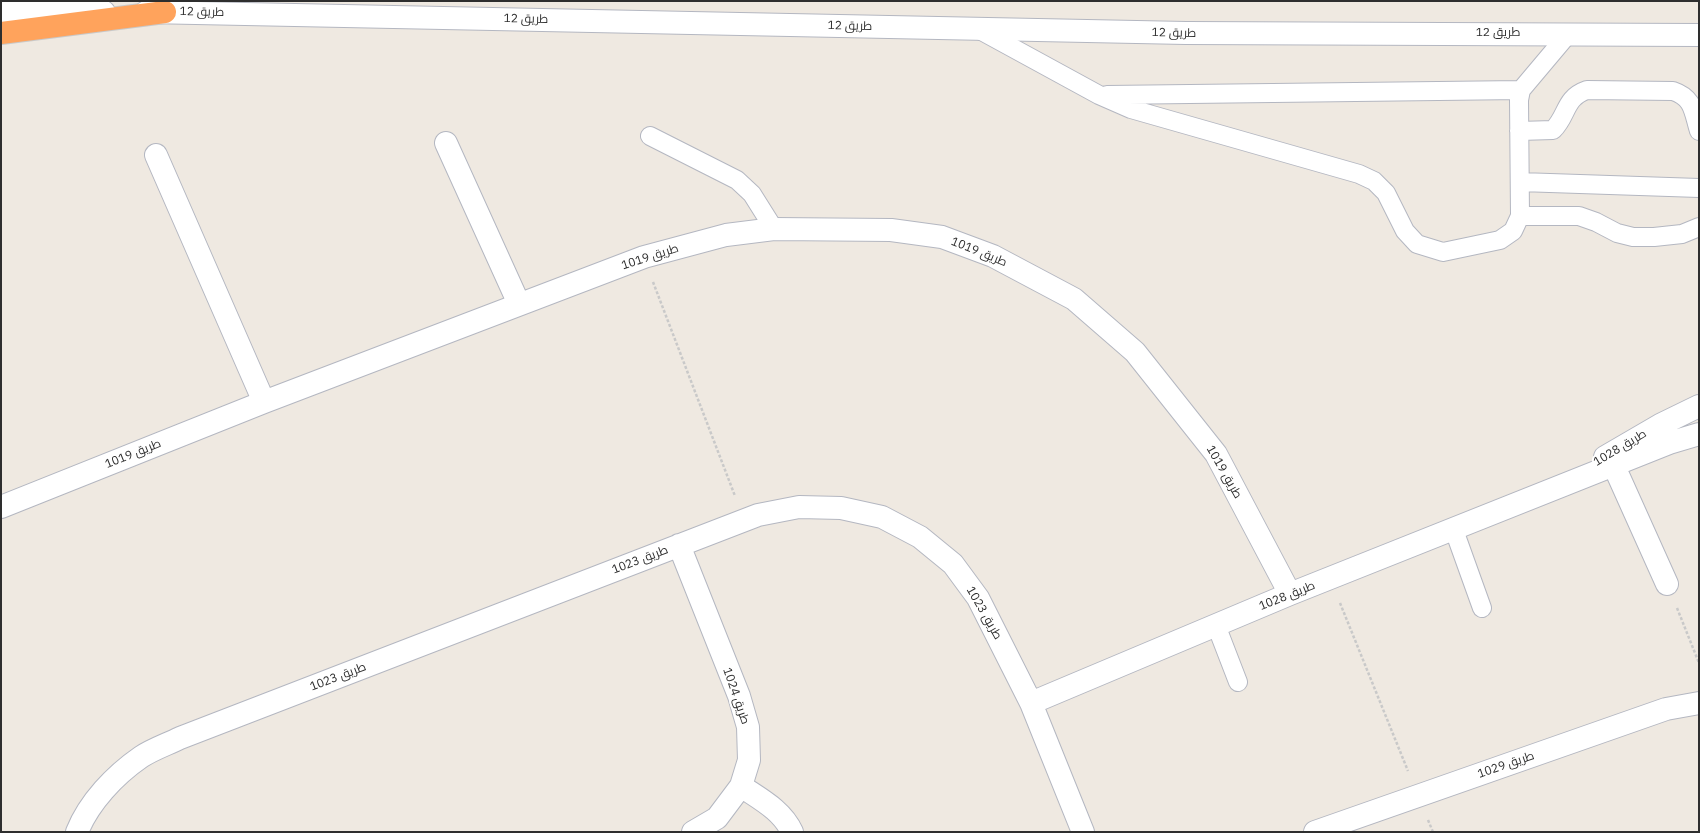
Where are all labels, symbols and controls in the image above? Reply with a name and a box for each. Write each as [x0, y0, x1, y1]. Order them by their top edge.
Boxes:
street label: طريق 12 [180, 4, 224, 20]
street label: طريق 12 [504, 11, 548, 27]
street label: طريق 12 [828, 18, 872, 34]
street label: طريق 12 [1152, 25, 1196, 41]
street label: طريق 12 [1476, 26, 1520, 40]
street label: طريق 1019 [949, 234, 1009, 270]
street label: طريق 1019 [620, 241, 680, 273]
street label: طريق 1028 [1591, 427, 1649, 469]
street label: طريق 1019 [103, 436, 163, 472]
street label: طريق 1019 [1203, 443, 1245, 501]
street label: طريق 1023 [610, 543, 670, 577]
street label: طريق 1028 [1257, 578, 1317, 614]
street label: طريق 1023 [963, 584, 1005, 642]
street label: طريق 1023 [308, 660, 368, 694]
street label: طريق 1024 [720, 666, 752, 726]
street label: طريق 1029 [1476, 749, 1536, 781]

